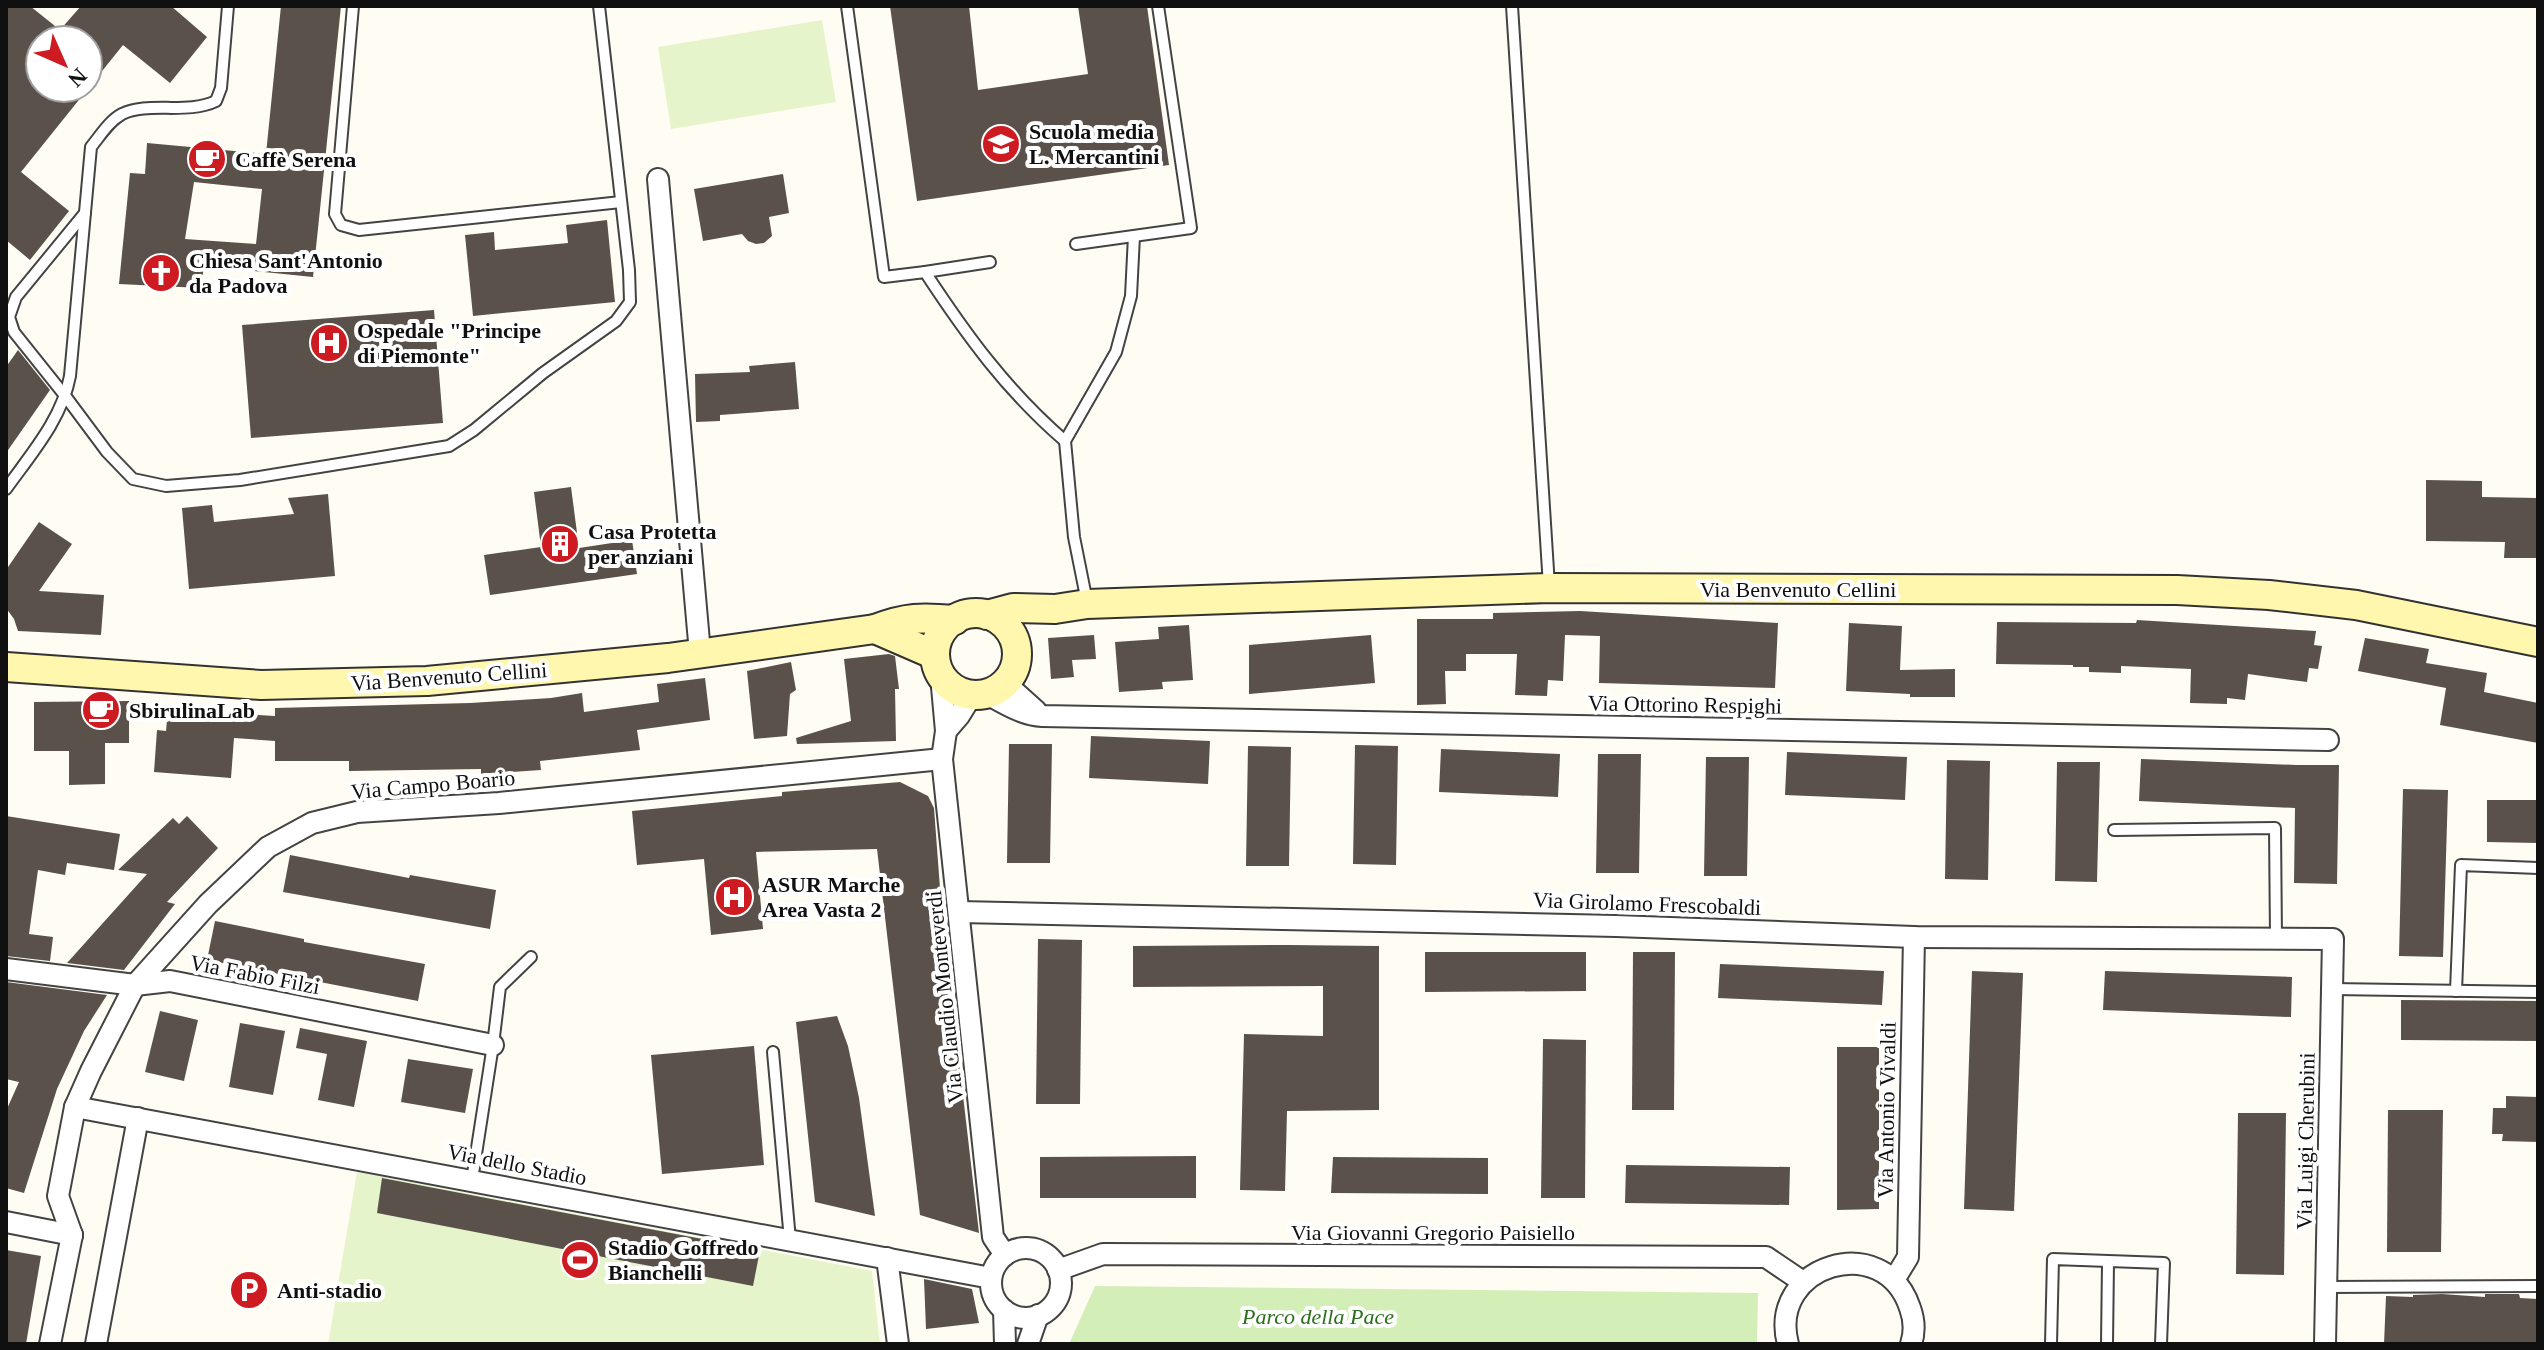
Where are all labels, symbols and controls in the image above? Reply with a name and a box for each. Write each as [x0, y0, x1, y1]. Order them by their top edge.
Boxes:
north arrow [24, 24, 104, 104]
text: N [63, 63, 92, 92]
place label: Scuola media L. Mercantini [1029, 119, 1159, 169]
school or university icon: Scuola media L. Mercantini [980, 123, 1022, 165]
cafe icon: Caffè Serena [186, 138, 228, 180]
place label: Caffè Serena [235, 147, 356, 172]
place label: Chiesa Sant'Antonio da Padova [189, 248, 383, 298]
church icon: Chiesa Sant'Antonio da Padova [140, 252, 182, 294]
place label: Ospedale "Principe di Piemonte" [357, 318, 541, 368]
hospital icon: Ospedale "Principe di Piemonte" [308, 322, 350, 364]
place label: Casa Protetta per anziani [588, 519, 717, 569]
building icon: Casa Protetta per anziani [539, 523, 581, 565]
street label: Via Benvenuto Cellini [1700, 577, 1896, 602]
street label: Via Benvenuto Cellini [350, 657, 548, 696]
cafe icon: SbirulinaLab [80, 689, 122, 731]
street label: Via Ottorino Respighi [1588, 690, 1782, 719]
place label: SbirulinaLab [129, 698, 255, 723]
street label: Via Campo Boario [350, 765, 516, 804]
place label: ASUR Marche Area Vasta 2 [762, 872, 901, 922]
hospital icon: ASUR Marche Area Vasta 2 [713, 876, 755, 918]
street label: Via Girolamo Frescobaldi [1532, 887, 1762, 920]
street label: Via Claudio Monteverdi [921, 889, 968, 1105]
street label: Via Fabio Filzi [188, 950, 322, 999]
street label: Via Antonio Vivaldi [1872, 1021, 1901, 1199]
street label: Via Luigi Cherubini [2291, 1052, 2320, 1230]
street label: Via dello Stadio [445, 1139, 589, 1190]
street label: Via Giovanni Gregorio Paisiello [1291, 1220, 1575, 1245]
place label: Stadio Goffredo Bianchelli [608, 1235, 759, 1285]
sports icon: Stadio Goffredo Bianchelli [559, 1239, 601, 1281]
parking icon: Anti-stadio [228, 1269, 270, 1311]
place label: Anti-stadio [277, 1278, 382, 1303]
park label: Parco della Pace [1241, 1304, 1394, 1329]

